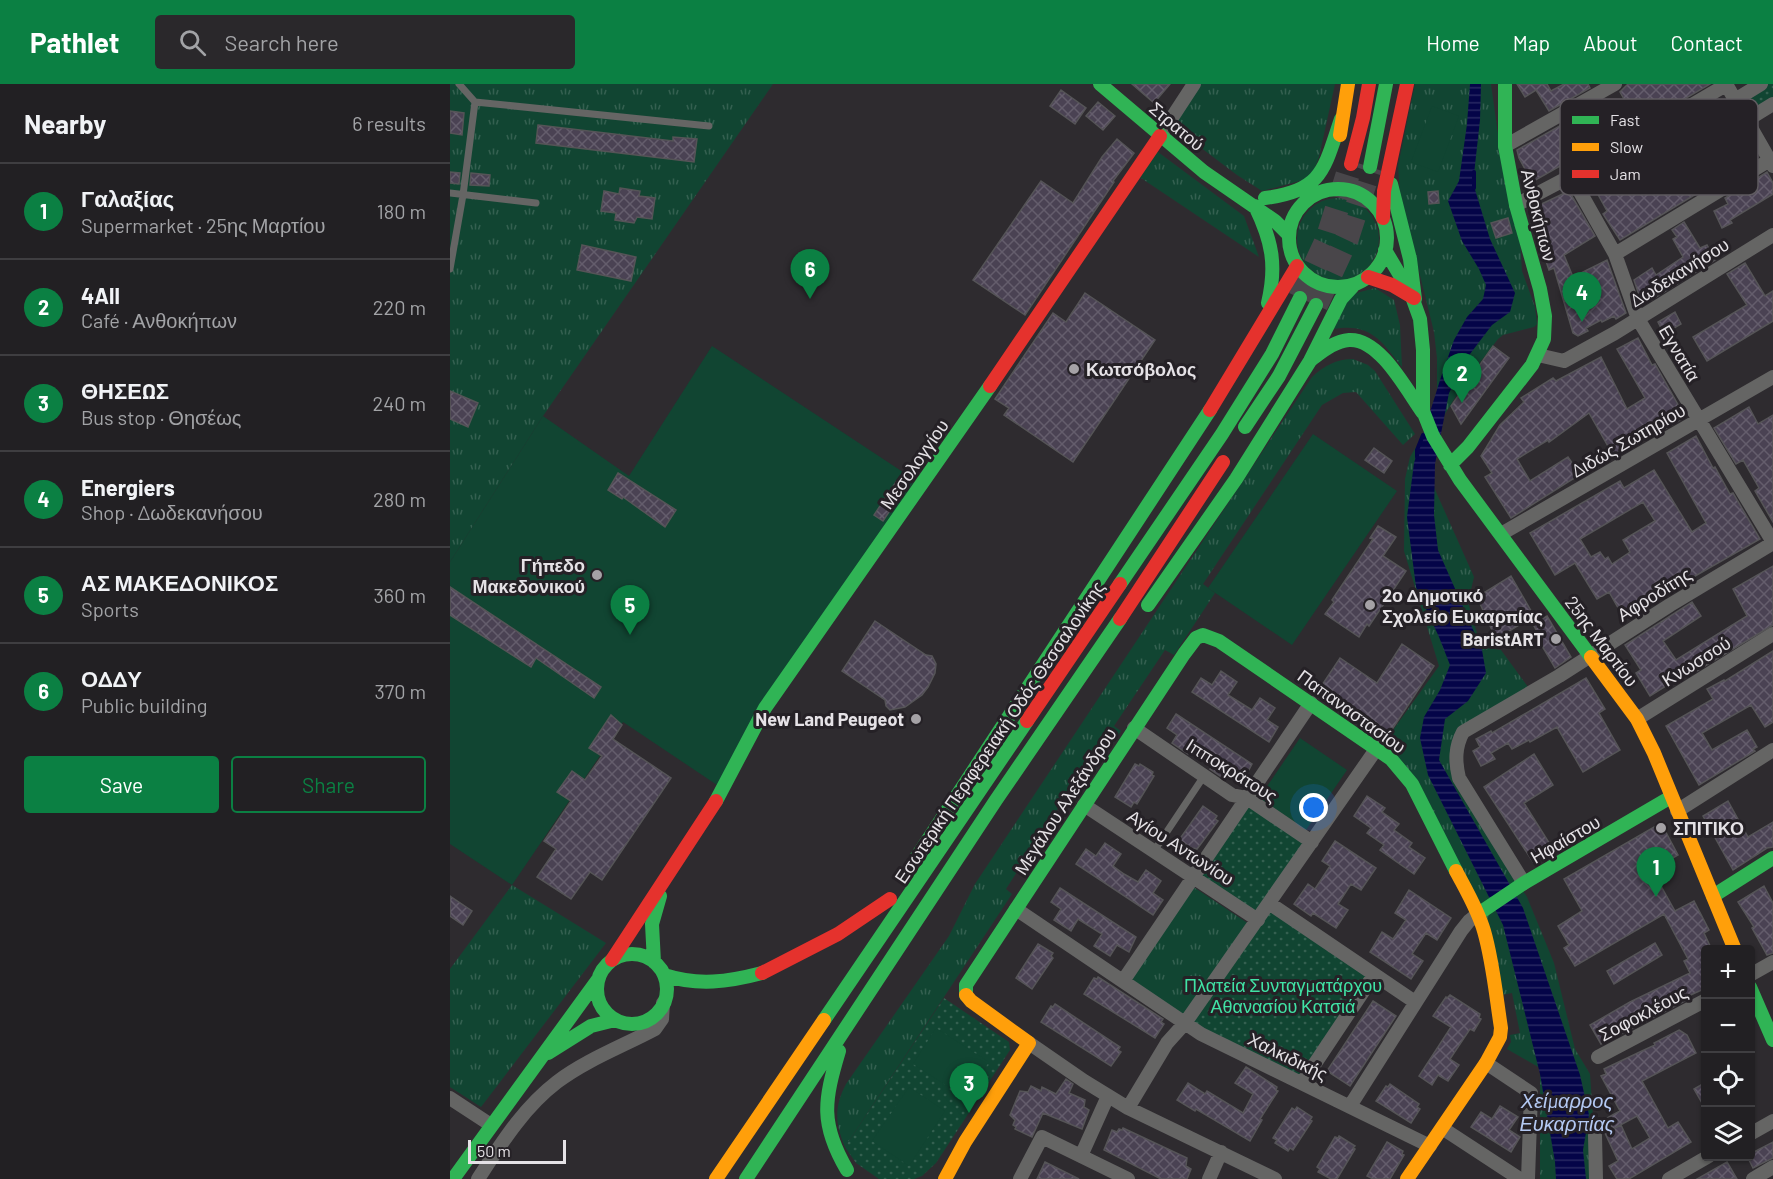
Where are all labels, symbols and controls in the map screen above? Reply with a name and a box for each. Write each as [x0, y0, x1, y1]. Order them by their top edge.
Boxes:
search box [155, 15, 575, 69]
text: Pathlet [30, 25, 119, 59]
icon: search [176, 26, 209, 59]
text: Search here [224, 29, 339, 55]
text: Home [1426, 30, 1480, 55]
text: Map [1513, 30, 1550, 55]
text: About [1583, 30, 1638, 55]
text: Contact [1671, 30, 1743, 55]
street label: Στρατού [1145, 97, 1209, 155]
legend [1560, 99, 1758, 195]
text: Nearby [24, 108, 106, 139]
text: Fast [1610, 110, 1640, 129]
text: 6 results [352, 111, 426, 135]
text: Slow [1610, 137, 1643, 156]
text: Jam [1610, 164, 1641, 183]
street label: Ανθοκήπων [1517, 167, 1561, 263]
text: Γαλαξίας [81, 185, 174, 211]
text: 1 [40, 199, 47, 223]
text: 180 m [377, 199, 426, 223]
text: Supermarket · 25ης Μαρτίου [81, 213, 325, 237]
street label: Δωδεκανήσου [1625, 233, 1733, 311]
pin: 6 [790, 250, 830, 299]
pin: 4 [1562, 272, 1602, 322]
text: 4All [81, 282, 120, 308]
text: 2 [38, 295, 49, 319]
text: 220 m [373, 295, 426, 319]
text: Café · Ανθοκήπων [81, 308, 237, 332]
street label: Εγνατία [1655, 321, 1705, 385]
pin: 2 [1442, 354, 1482, 403]
place label: Κωτσόβολος [1086, 358, 1196, 380]
marker: Κωτσόβολος [1067, 362, 1081, 376]
text: ΘΗΣΕΩΣ [81, 377, 169, 403]
text: 3 [38, 391, 49, 415]
text: 240 m [372, 391, 426, 415]
street label: Διδώς Σωτηρίου [1567, 398, 1689, 482]
text: Bus stop · Θησέως [81, 405, 242, 429]
street label: Μεσολογγίου [875, 415, 953, 513]
text: Energiers [81, 474, 175, 500]
text: 4 [37, 487, 50, 511]
text: 280 m [373, 487, 426, 511]
text: Shop · Δωδεκανήσου [81, 500, 263, 524]
place label: Γήπεδο Μακεδονικού [473, 554, 585, 597]
street label: Αφροδίτης [1613, 562, 1696, 626]
marker: Γήπεδο Μακεδονικού [590, 568, 604, 582]
text: ΑΣ ΜΑΚΕΔΟΝΙΚΟΣ [81, 569, 278, 595]
street label: Εσωτερική Περιφερειακή Οδός Θεσσαλονίκης [889, 577, 1109, 887]
text: 5 [38, 583, 49, 607]
text: 360 m [374, 583, 426, 607]
place label: 2ο Δημοτικό Σχολείο Ευκαρπίας [1382, 584, 1543, 627]
pin: 5 [610, 586, 650, 635]
street label: 25ης Μαρτίου [1561, 591, 1643, 691]
text: Sports [81, 597, 139, 621]
marker: 2ο Δημοτικό Σχολείο Ευκαρπίας [1363, 598, 1377, 612]
place label: BaristART [1462, 628, 1544, 650]
street label: Κνωσσού [1657, 631, 1735, 691]
marker: BaristART [1549, 632, 1563, 646]
street label: Παπαναστασίου [1294, 664, 1410, 758]
text: ΟΔΔΥ [81, 665, 142, 691]
text: 6 [38, 679, 49, 703]
text: 370 m [374, 679, 426, 703]
text: Public building [81, 693, 207, 717]
place label: New Land Peugeot [755, 708, 904, 730]
marker: New Land Peugeot [909, 712, 923, 726]
street label: Μεγάλου Αλεξάνδρου [1009, 723, 1121, 879]
street label: Ιπποκράτους [1182, 733, 1282, 807]
button: Save [24, 756, 219, 813]
button: Share [231, 756, 426, 813]
your location [1299, 793, 1328, 822]
street label: Αγίου Αντωνίου [1124, 804, 1238, 890]
street label: Ηφαίστου [1526, 810, 1604, 868]
place label: ΣΠΙΤΙΚΟ [1673, 817, 1744, 839]
marker: ΣΠΙΤΙΚΟ [1654, 821, 1668, 835]
pin: 1 [1636, 848, 1676, 897]
map controls [1701, 945, 1755, 1161]
button: + [1701, 945, 1755, 999]
park label: Πλατεία Συνταγματάρχου Αθανασίου Κατσιά [1184, 974, 1382, 1017]
street label: Σοφοκλέους [1595, 980, 1691, 1046]
button: − [1701, 999, 1755, 1053]
street label: Χαλκιδικής [1244, 1027, 1332, 1085]
button: locate [1701, 1053, 1755, 1107]
pin: 3 [950, 1064, 988, 1113]
water label: Χείμαρρος Ευκαρπίας [1519, 1088, 1615, 1135]
button: layers [1701, 1107, 1755, 1161]
scale bar [468, 1137, 566, 1164]
text: 50 m [477, 1141, 511, 1160]

